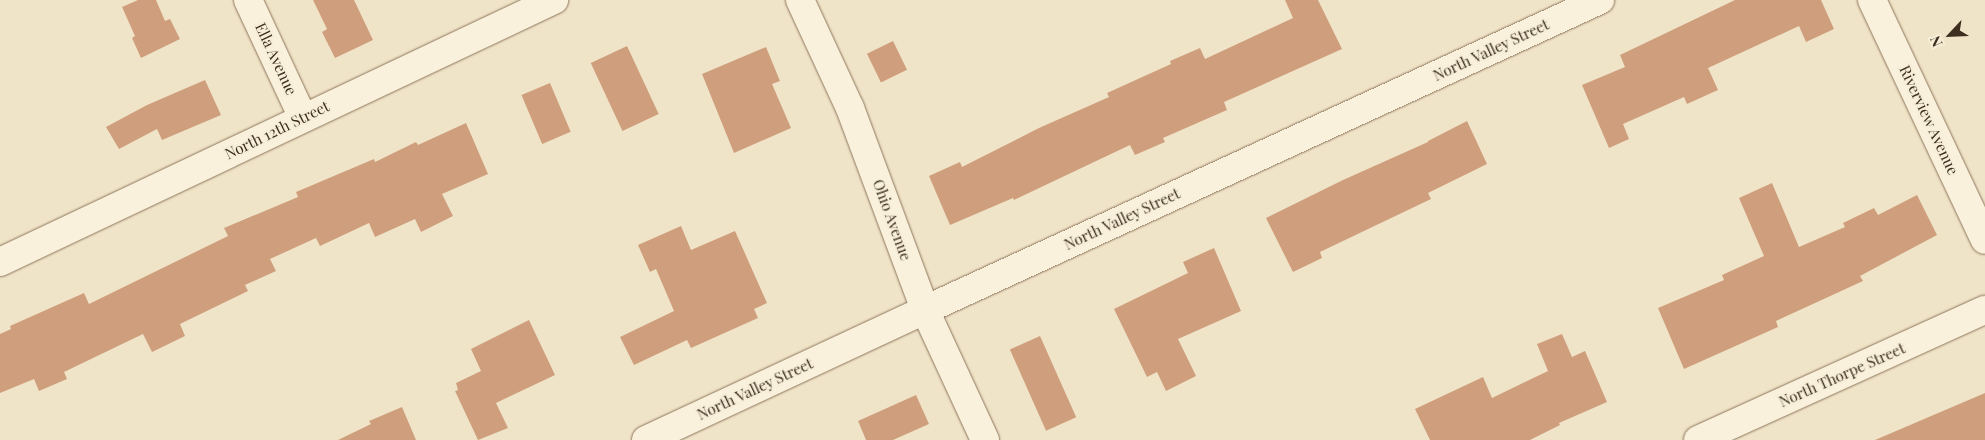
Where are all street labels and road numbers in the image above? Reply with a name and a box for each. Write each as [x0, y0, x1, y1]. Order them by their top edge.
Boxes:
street label: North Valley Street [1430, 15, 1552, 85]
street label: Ella Avenue [251, 20, 301, 98]
street label: Riverview Avenue [1896, 62, 1962, 178]
street label: North 12th Street [222, 97, 332, 163]
street label: Ohio Avenue [869, 177, 915, 263]
street label: North Valley Street [1061, 184, 1183, 254]
street label: North Thorpe Street [1776, 339, 1908, 411]
street label: North Valley Street [694, 354, 816, 424]

